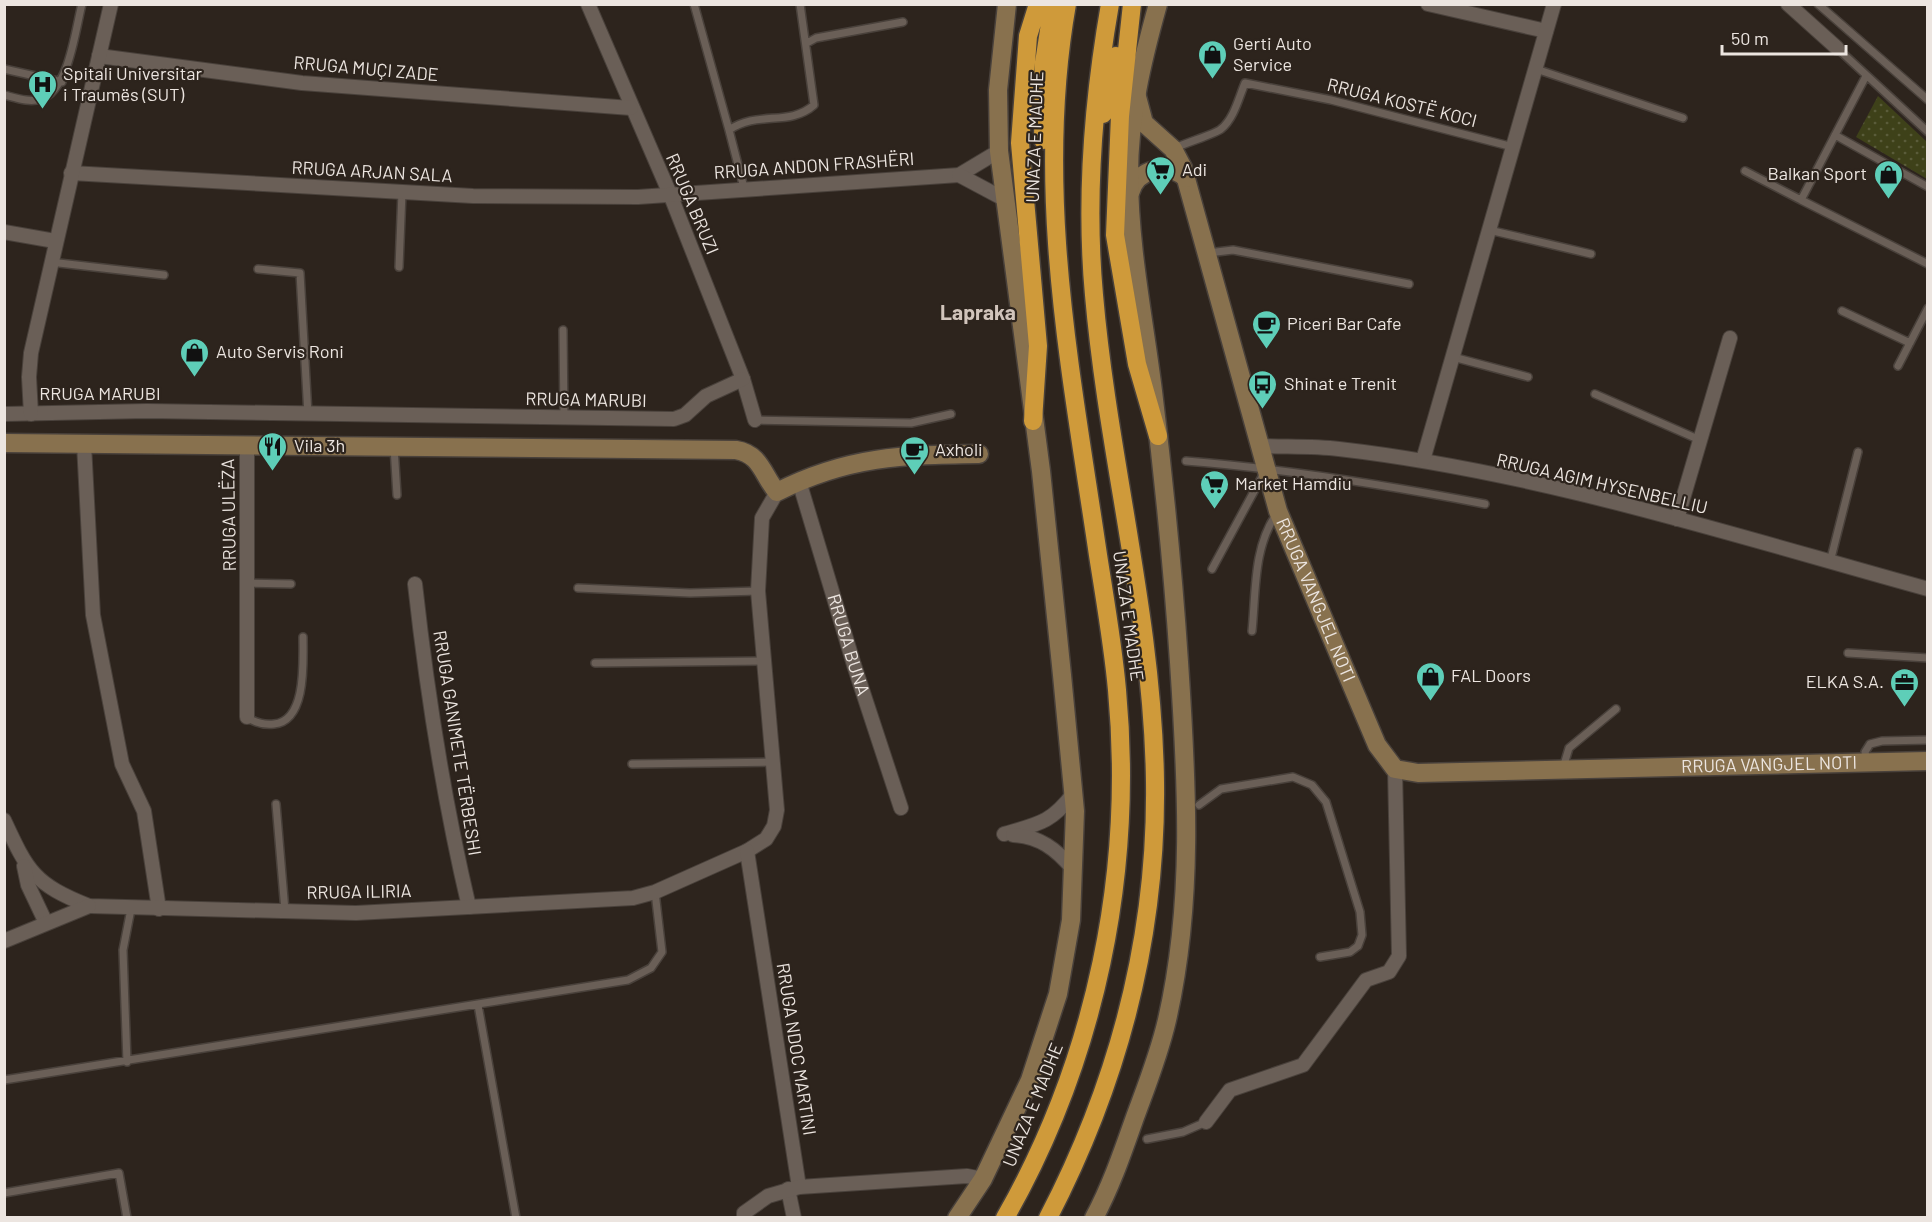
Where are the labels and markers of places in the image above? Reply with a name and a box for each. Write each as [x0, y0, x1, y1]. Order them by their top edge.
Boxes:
place label: Gerti Auto Service [1233, 32, 1312, 75]
shop icon: Gerti Auto Service [1196, 38, 1228, 80]
place label: Spitali Universitar i Traumës (SUT) [63, 62, 202, 105]
hospital icon: Spitali Universitar i Traumës (SUT) [26, 68, 58, 110]
supermarket icon: Adi [1145, 154, 1177, 196]
place label: Adi [1182, 158, 1207, 180]
shop icon: Balkan Sport [1872, 158, 1904, 200]
place label: Balkan Sport [1768, 162, 1867, 184]
cafe icon: Piceri Bar Cafe [1250, 308, 1282, 350]
place label: Piceri Bar Cafe [1287, 312, 1402, 334]
shop icon: Auto Servis Roni [179, 336, 211, 378]
place label: Auto Servis Roni [216, 340, 344, 362]
bus stop icon: Shinat e Trenit [1247, 368, 1279, 410]
place label: Shinat e Trenit [1284, 372, 1397, 394]
restaurant icon: Vila 3h [257, 430, 289, 472]
place label: Vila 3h [294, 434, 345, 456]
cafe icon: Axholi [898, 434, 930, 476]
place label: Axholi [935, 438, 983, 460]
supermarket icon: Market Hamdiu [1198, 468, 1230, 510]
place label: Market Hamdiu [1235, 472, 1352, 494]
shop icon: FAL Doors [1414, 660, 1446, 702]
place label: FAL Doors [1451, 664, 1531, 686]
office icon: ELKA S.A. [1889, 666, 1921, 708]
place label: ELKA S.A. [1806, 670, 1884, 692]

